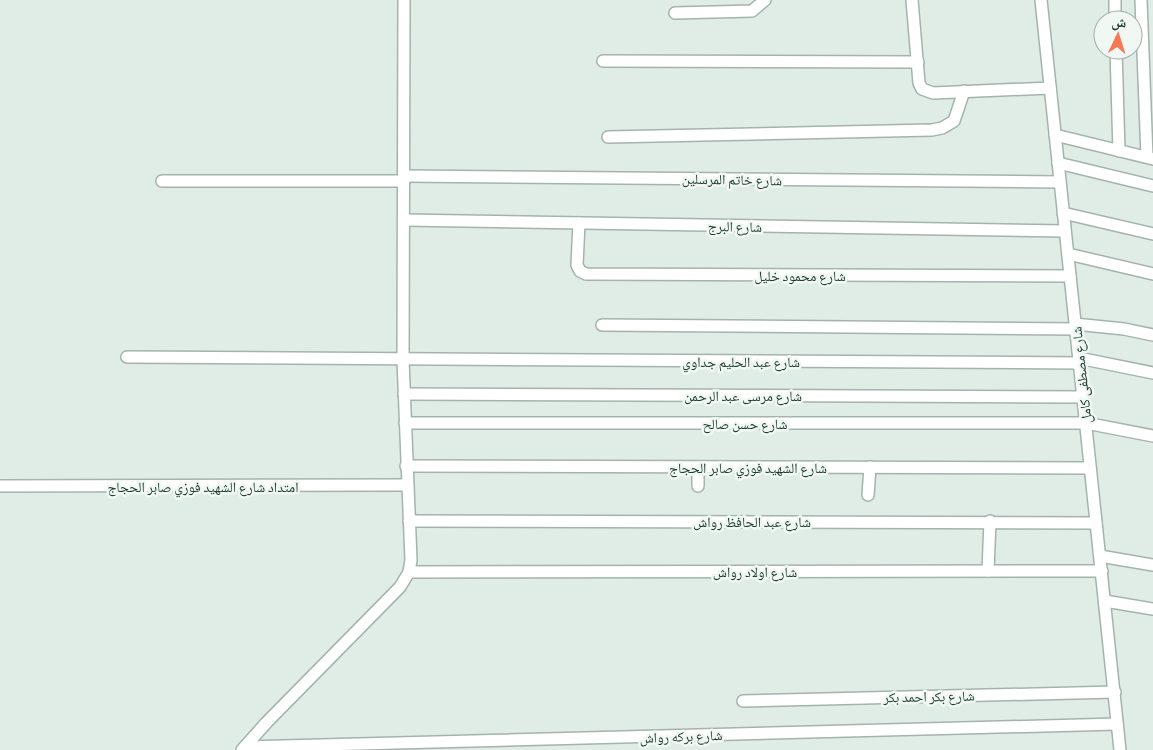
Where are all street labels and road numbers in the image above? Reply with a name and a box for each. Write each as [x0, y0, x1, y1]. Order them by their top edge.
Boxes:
street label: شارع خاتم المرسلين [682, 170, 782, 190]
street label: شارع البرج [708, 217, 762, 237]
street label: شارع محمود خليل [754, 267, 846, 286]
street label: شارع مصطفى كامل [1067, 326, 1097, 424]
street label: شارع عبد الحليم جداوي [682, 353, 800, 373]
street label: شارع مرسى عبد الرحمن [684, 387, 802, 406]
street label: شارع حسن صالح [702, 415, 788, 434]
street label: شارع الشهيد فوزي صابر الحجاج [669, 459, 827, 479]
street label: امتداد شارع الشهيد فوزي صابر الحجاج [107, 478, 299, 498]
street label: شارع عبد الحافظ رواش [693, 513, 811, 532]
street label: شارع اولاد رواش [713, 563, 797, 582]
street label: شارع بكر احمد بكر [882, 687, 975, 707]
street label: شارع بركه رواش [639, 726, 723, 748]

